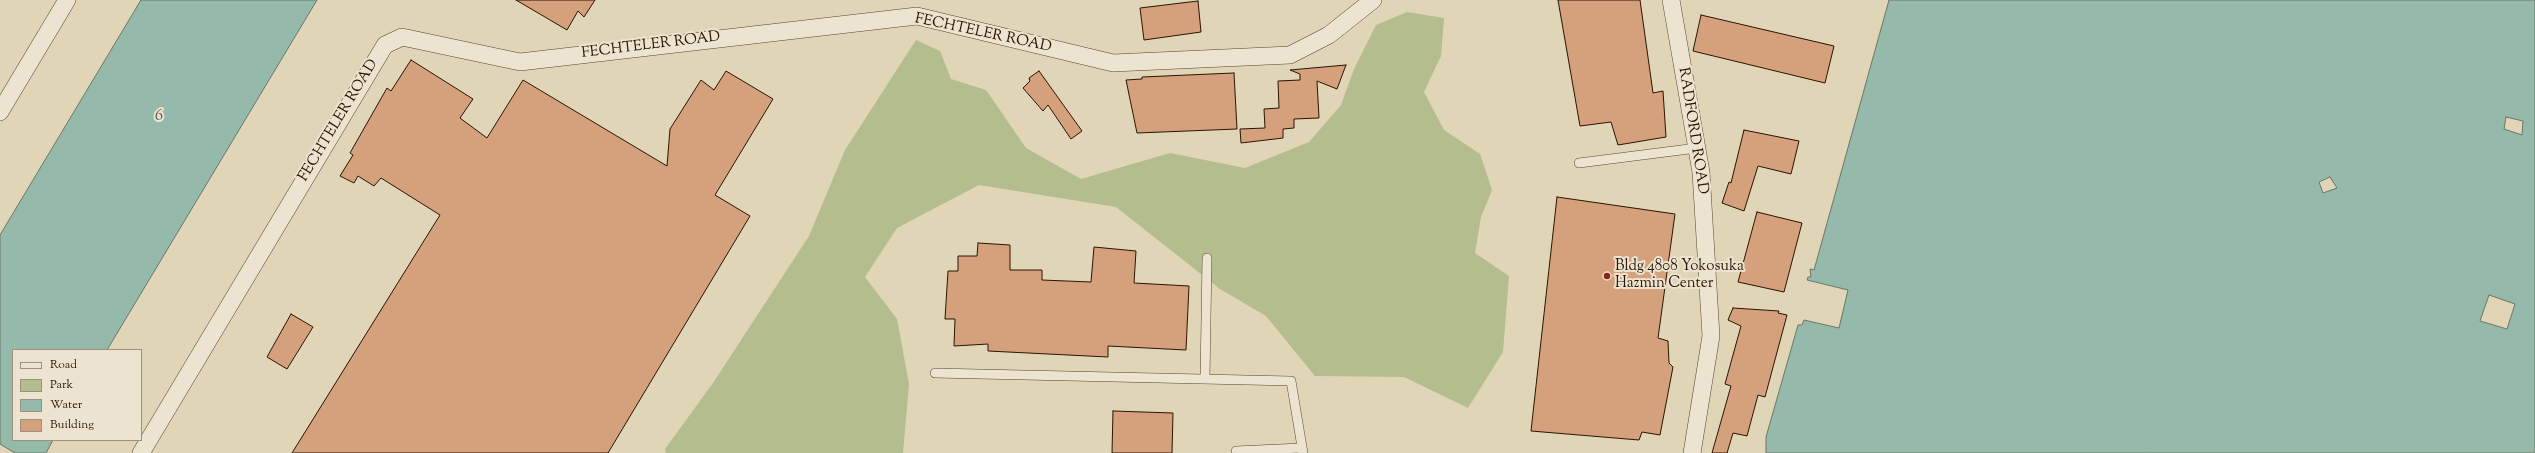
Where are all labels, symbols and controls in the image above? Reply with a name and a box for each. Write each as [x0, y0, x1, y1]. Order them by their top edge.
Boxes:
street label: FECHTELER ROAD [913, 11, 1053, 57]
street label: FECHTELER ROAD [581, 29, 721, 63]
street label: FECHTELER ROAD [295, 57, 383, 185]
street label: RADFORD ROAD [1673, 66, 1711, 196]
water label: 6 [155, 107, 163, 127]
place label: Bldg 4808 Yokosuka Hazmin Center [1615, 258, 1744, 293]
marker: Bldg 4808 Yokosuka Hazmin Center [1602, 271, 1612, 281]
legend [12, 349, 142, 441]
text: Road [50, 356, 77, 374]
text: Park [50, 376, 73, 394]
text: Water [50, 396, 82, 414]
text: Building [50, 416, 94, 434]

